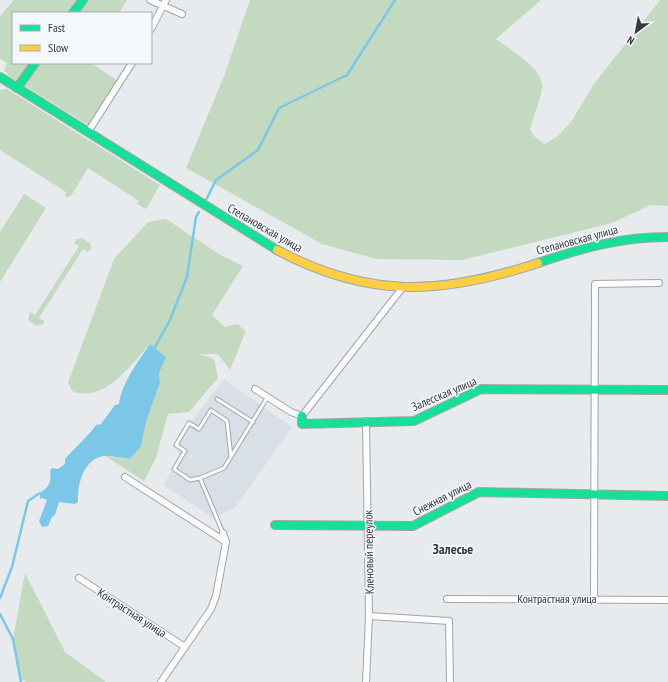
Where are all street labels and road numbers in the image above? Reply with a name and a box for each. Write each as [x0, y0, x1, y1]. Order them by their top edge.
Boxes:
street label: Степановская улица [225, 200, 306, 255]
street label: Степановская улица [534, 221, 620, 258]
street label: Залесская улица [409, 373, 479, 414]
street label: Снежная улица [410, 476, 474, 519]
street label: Кленовый переулок [360, 509, 377, 594]
street label: Контрастная улица [95, 585, 170, 641]
street label: Контрастная улица [517, 591, 597, 606]

